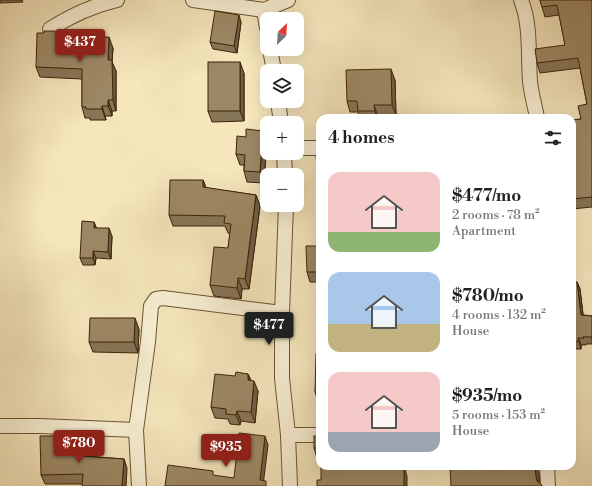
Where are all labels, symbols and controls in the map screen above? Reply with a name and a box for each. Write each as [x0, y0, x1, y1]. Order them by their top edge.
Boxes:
north arrow [260, 12, 304, 56]
map controls [260, 12, 304, 212]
pin: $437 [56, 29, 104, 63]
text: $437 [64, 34, 96, 50]
button: layers [260, 64, 304, 108]
button: + [260, 116, 304, 160]
text: 4 homes [328, 127, 395, 149]
icon: filters [542, 127, 564, 149]
button: − [260, 168, 304, 212]
text: $477/mo [452, 185, 521, 207]
icon: home [360, 188, 408, 236]
text: 2 rooms · 78 m² [452, 207, 540, 223]
text: Apartment [452, 223, 516, 239]
text: $780/mo [452, 285, 524, 307]
icon: home [360, 288, 408, 336]
text: 4 rooms · 132 m² [452, 307, 546, 323]
pin: $477 [245, 312, 293, 346]
text: $477 [253, 317, 285, 333]
text: House [452, 323, 489, 339]
text: $935/mo [452, 385, 522, 407]
icon: home [360, 388, 408, 436]
text: 5 rooms · 153 m² [452, 407, 545, 423]
text: House [452, 423, 489, 439]
pin: $780 [55, 430, 103, 464]
pin: $935 [202, 434, 250, 468]
text: $780 [63, 435, 95, 451]
text: $935 [210, 439, 242, 455]

